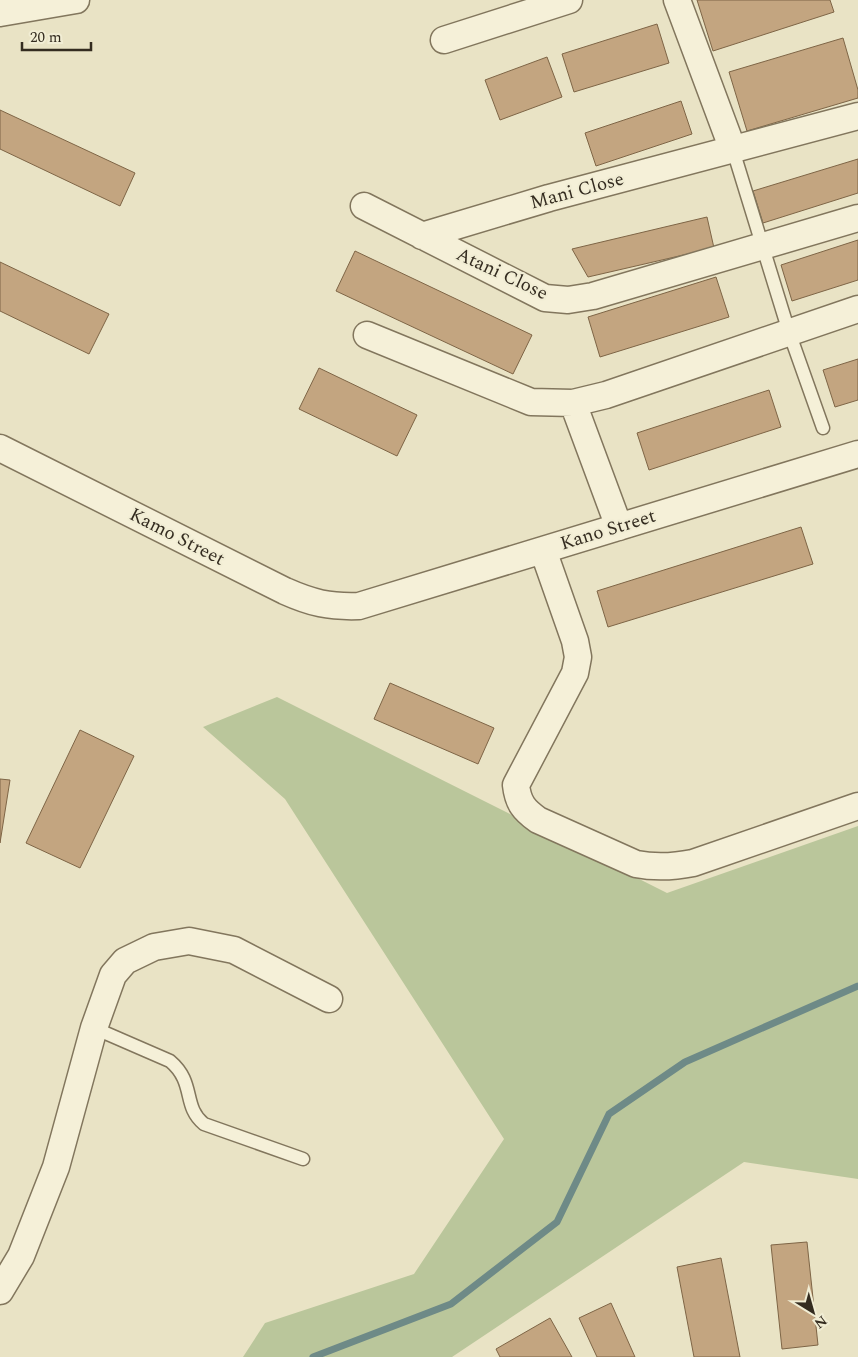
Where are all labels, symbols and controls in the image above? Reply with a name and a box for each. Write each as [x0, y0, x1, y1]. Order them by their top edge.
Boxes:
scale bar [22, 20, 91, 52]
text: 20 m [30, 26, 62, 49]
street label: Mani Close [527, 165, 627, 217]
street label: Atani Close [451, 240, 553, 308]
street label: Kamo Street [124, 501, 230, 574]
street label: Kano Street [557, 502, 660, 558]
north arrow [788, 1287, 838, 1337]
text: N [810, 1310, 831, 1334]

